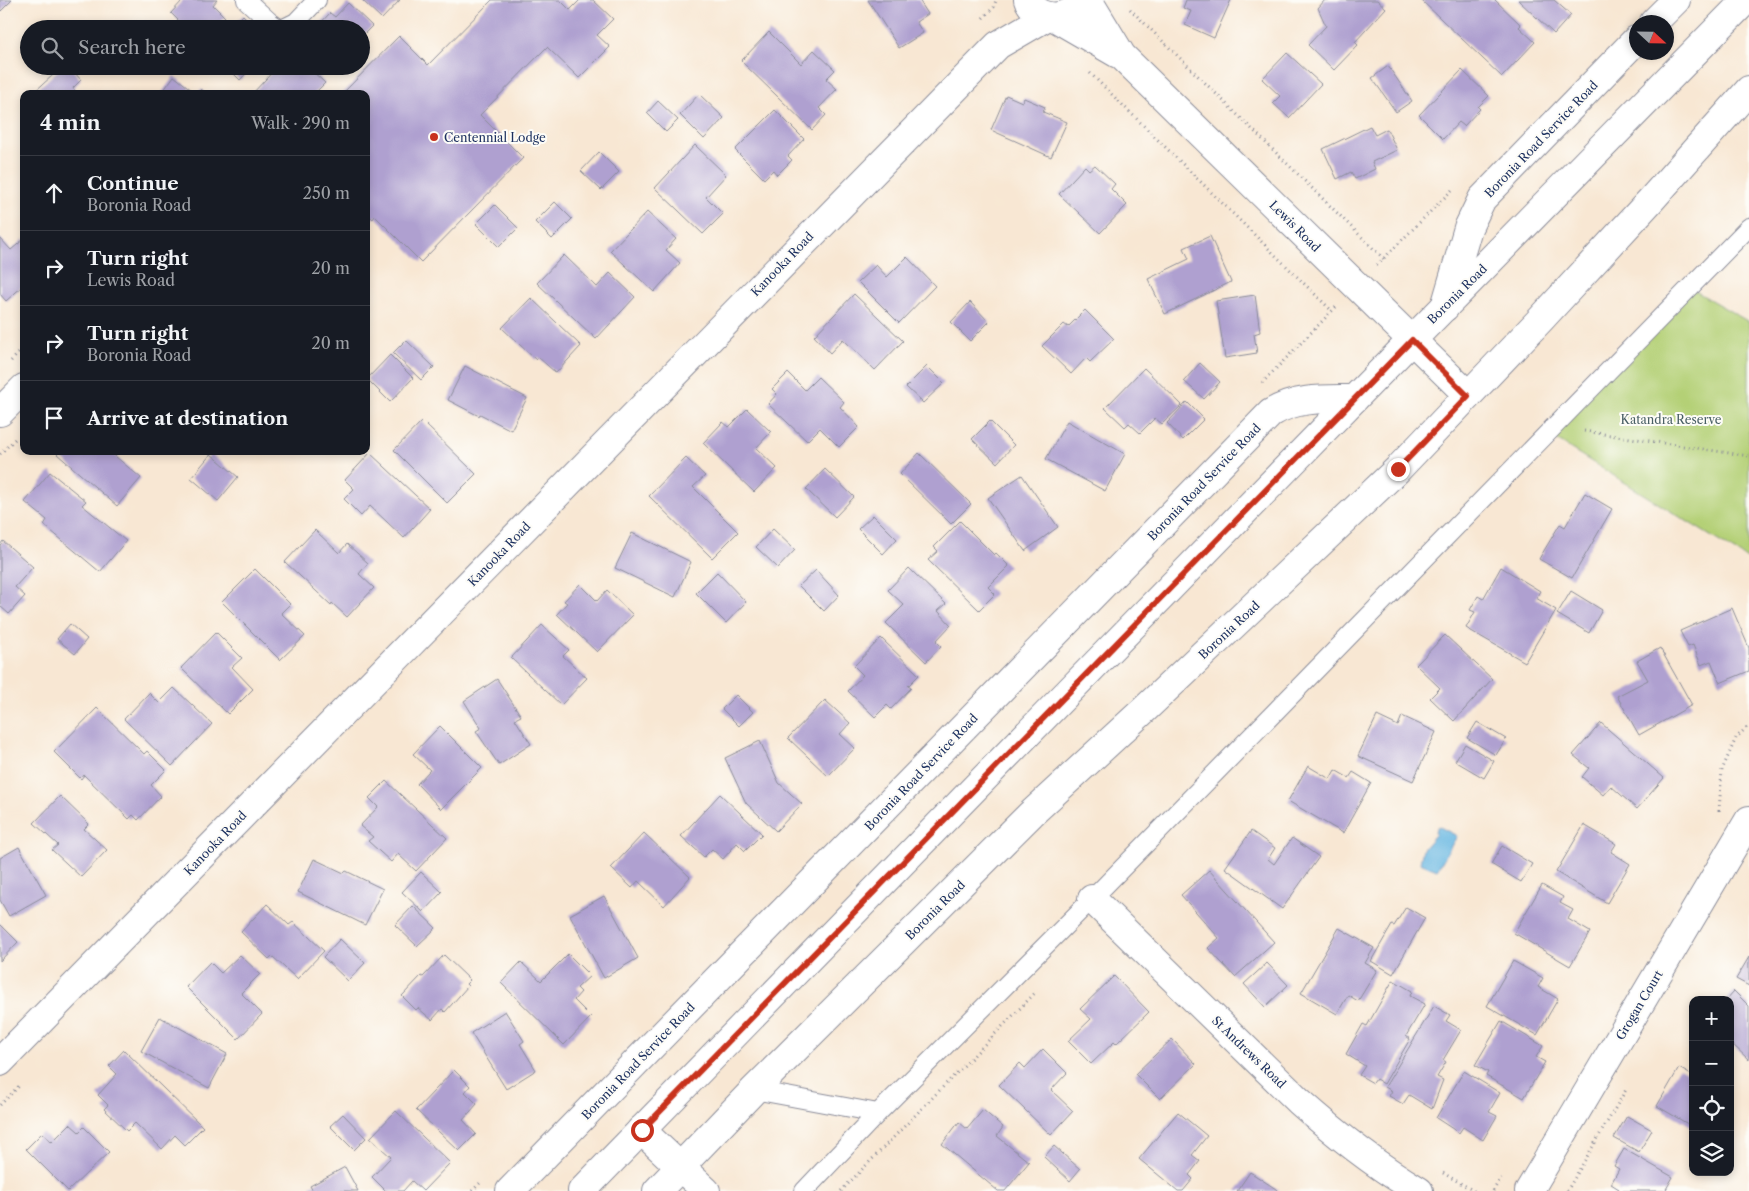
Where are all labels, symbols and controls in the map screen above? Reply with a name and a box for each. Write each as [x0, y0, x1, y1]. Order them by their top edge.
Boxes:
north arrow [1629, 15, 1674, 60]
search box [20, 20, 370, 75]
icon: search [38, 34, 66, 62]
text: Search here [78, 36, 186, 59]
street label: Boronia Road Service Road [1481, 77, 1601, 200]
text: 4 min [40, 110, 101, 135]
text: Walk · 290 m [251, 113, 350, 133]
place label: Centennial Lodge [444, 130, 546, 145]
marker: Centennial Lodge [428, 131, 440, 143]
text: Continue [87, 172, 179, 195]
icon: ahead [40, 179, 68, 207]
text: 250 m [303, 183, 350, 203]
text: Boronia Road [87, 195, 191, 215]
street label: Lewis Road [1266, 197, 1324, 255]
street label: Kanooka Road [748, 228, 817, 299]
text: Turn right [87, 247, 188, 270]
icon: right [40, 254, 68, 282]
text: 20 m [311, 258, 350, 278]
street label: Boronia Road [1424, 261, 1490, 327]
text: Lewis Road [87, 270, 175, 290]
text: Turn right [87, 322, 188, 345]
icon: right [40, 329, 68, 357]
text: 20 m [311, 333, 350, 353]
text: Boronia Road [87, 345, 191, 365]
icon: arrive [40, 404, 68, 432]
text: Arrive at destination [87, 407, 288, 430]
park label: Katandra Reserve [1621, 412, 1722, 427]
street label: Boronia Road Service Road [1144, 420, 1264, 543]
route end [1387, 458, 1410, 481]
street label: Kanooka Road [465, 518, 534, 589]
street label: Boronia Road [1195, 597, 1263, 662]
street label: Boronia Road Service Road [861, 710, 981, 833]
street label: Kanooka Road [181, 807, 250, 878]
street label: Boronia Road [902, 877, 968, 943]
street label: Grogan Court [1612, 967, 1666, 1043]
map controls [1689, 996, 1734, 1176]
button: + [1689, 996, 1734, 1041]
street label: Boronia Road Service Road [578, 999, 698, 1122]
street label: St Andrews Road [1209, 1013, 1290, 1092]
button: − [1689, 1041, 1734, 1086]
button: locate [1689, 1086, 1734, 1131]
route start [631, 1119, 654, 1142]
button: layers [1689, 1131, 1734, 1176]

